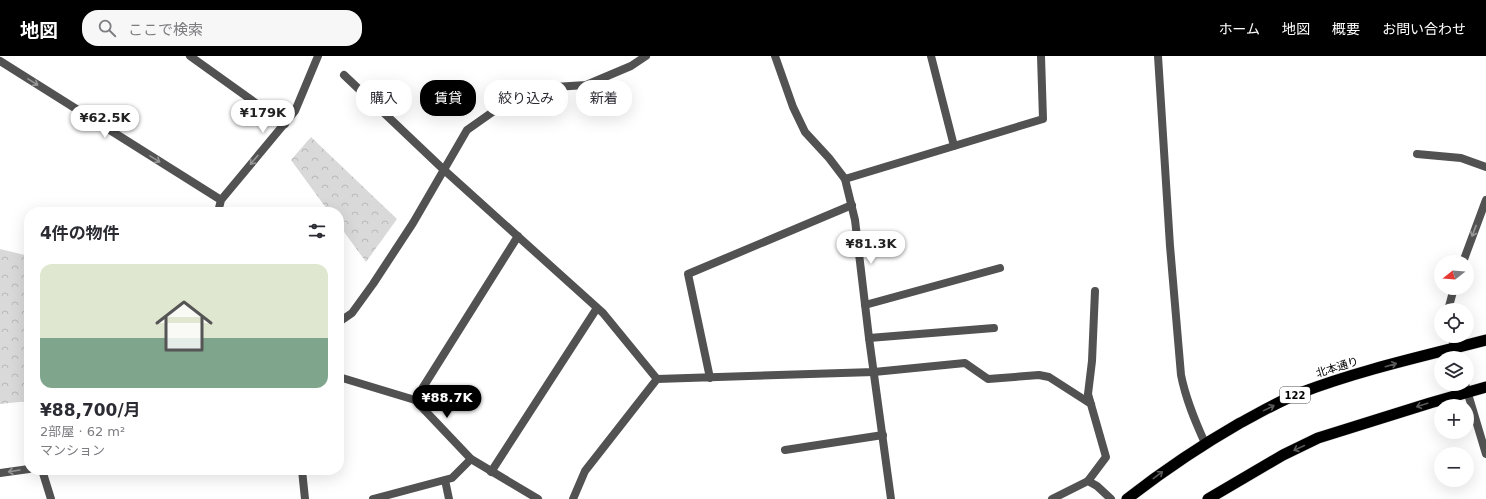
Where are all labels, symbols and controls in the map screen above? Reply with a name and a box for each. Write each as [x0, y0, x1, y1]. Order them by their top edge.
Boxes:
search box [82, 10, 362, 46]
icon: search [96, 17, 118, 39]
text: 地図 [20, 19, 58, 41]
text: ここで検索 [128, 21, 203, 39]
text: ホーム [1218, 21, 1260, 37]
text: 地図 [1282, 21, 1310, 37]
text: 概要 [1332, 21, 1360, 37]
text: お問い合わせ [1382, 21, 1466, 37]
one-way arrow [27, 78, 39, 86]
chip: 購入 [356, 80, 412, 116]
chip: 賃貸 [420, 80, 476, 116]
chip: 絞り込み [484, 80, 568, 116]
chip: 新着 [576, 80, 632, 116]
pin: ¥179K [235, 100, 291, 134]
pin: ¥62.5K [72, 105, 138, 139]
text: ¥179K [240, 105, 286, 120]
text: ¥62.5K [79, 110, 131, 125]
one-way arrow [250, 154, 259, 165]
one-way arrow [149, 155, 161, 163]
icon: filters [306, 220, 328, 242]
text: 4件の物件 [40, 223, 120, 243]
one-way arrow [1470, 224, 1478, 236]
pin: ¥81.3K [838, 231, 904, 265]
text: ¥81.3K [845, 236, 897, 251]
north arrow [1434, 255, 1474, 295]
map controls [1434, 255, 1474, 487]
icon: home [148, 290, 220, 362]
button: locate [1434, 303, 1474, 343]
button: layers [1434, 351, 1474, 391]
street label: 北本通り [1314, 355, 1360, 380]
one-way arrow [1384, 361, 1397, 368]
pin: ¥88.7K [414, 385, 480, 419]
road number: 122 [1280, 387, 1310, 403]
text: ¥88.7K [421, 390, 473, 405]
button: + [1434, 399, 1474, 439]
text: ¥88,700/月 [40, 400, 141, 420]
one-way arrow [1415, 402, 1428, 409]
one-way arrow [1262, 404, 1274, 411]
text: 2部屋 · 62 m² [40, 424, 125, 439]
text: マンション [40, 443, 105, 458]
one-way arrow [1293, 445, 1305, 452]
button: − [1434, 447, 1474, 487]
one-way arrow [8, 467, 21, 475]
one-way arrow [1152, 471, 1163, 479]

